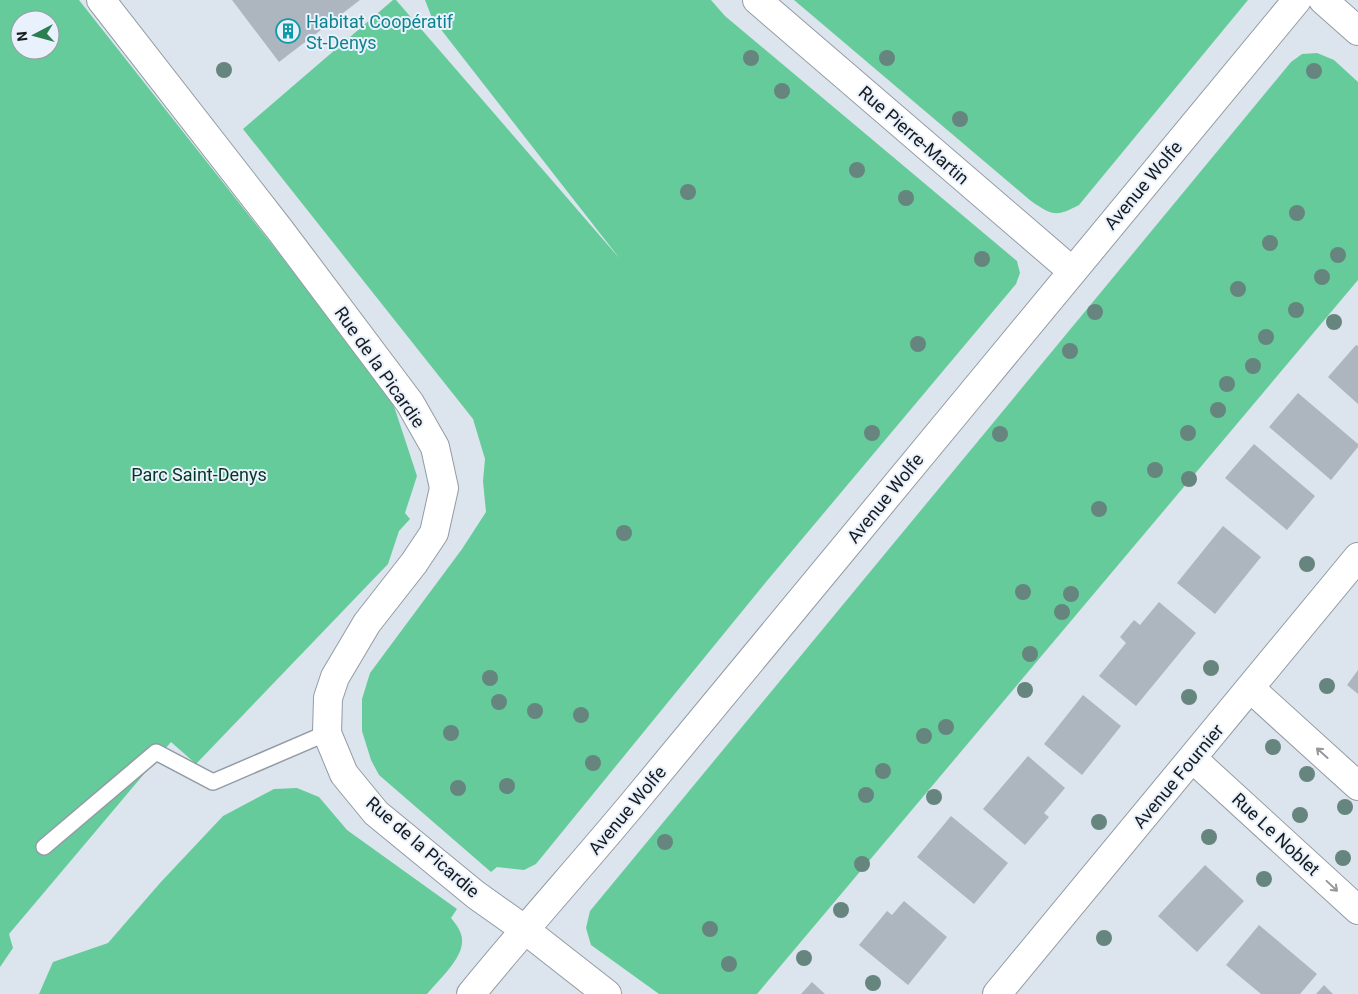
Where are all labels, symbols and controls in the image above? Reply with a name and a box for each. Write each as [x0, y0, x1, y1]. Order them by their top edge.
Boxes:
north arrow [10, 10, 60, 60]
place label: Habitat Coopératif St-Denys [306, 11, 454, 53]
building icon: Habitat Coopératif St-Denys [275, 18, 301, 44]
text: N [14, 31, 31, 42]
street label: Rue Pierre-Martin [855, 81, 973, 189]
street label: Avenue Wolfe [1100, 136, 1186, 234]
street label: Rue de la Picardie [330, 302, 430, 432]
street label: Avenue Wolfe [842, 449, 928, 547]
park label: Parc Saint-Denys [131, 464, 267, 485]
street label: Avenue Fournier [1128, 720, 1228, 832]
one-way arrow [1315, 748, 1328, 759]
street label: Avenue Wolfe [584, 761, 670, 859]
street label: Rue Le Noblet [1228, 788, 1324, 880]
street label: Rue de la Picardie [362, 792, 484, 902]
one-way arrow [1326, 880, 1339, 892]

